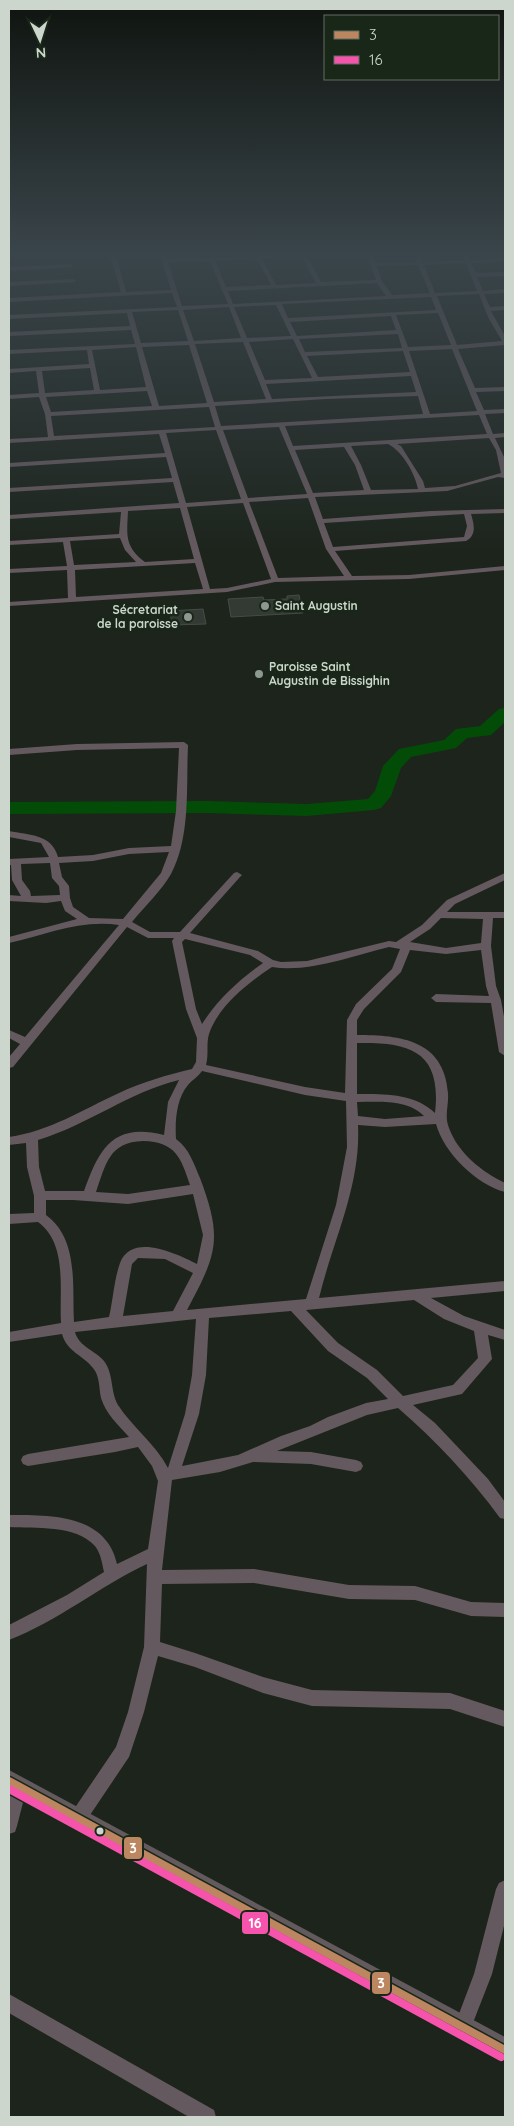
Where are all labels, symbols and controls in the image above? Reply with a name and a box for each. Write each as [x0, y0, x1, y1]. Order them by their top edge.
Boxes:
north arrow [15, 15, 65, 65]
legend [324, 15, 499, 80]
text: 3 [369, 25, 377, 44]
text: N [35, 44, 47, 62]
text: 16 [369, 50, 383, 69]
place label: Saint Augustin [275, 598, 358, 613]
marker: Saint Augustin [259, 600, 271, 612]
place label: Sécretariat de la paroisse [97, 602, 178, 631]
marker: Sécretariat de la paroisse [182, 611, 194, 623]
place label: Paroisse Saint Augustin de Bissighin [269, 659, 390, 688]
marker: Paroisse Saint Augustin de Bissighin [253, 668, 265, 680]
unlabelled marker [95, 1826, 105, 1836]
line badge: 3 [123, 1836, 143, 1860]
text: 3 [129, 1839, 137, 1857]
line badge: 16 [241, 1911, 269, 1935]
text: 16 [248, 1914, 262, 1932]
line badge: 3 [371, 1971, 391, 1995]
text: 3 [377, 1974, 385, 1992]

